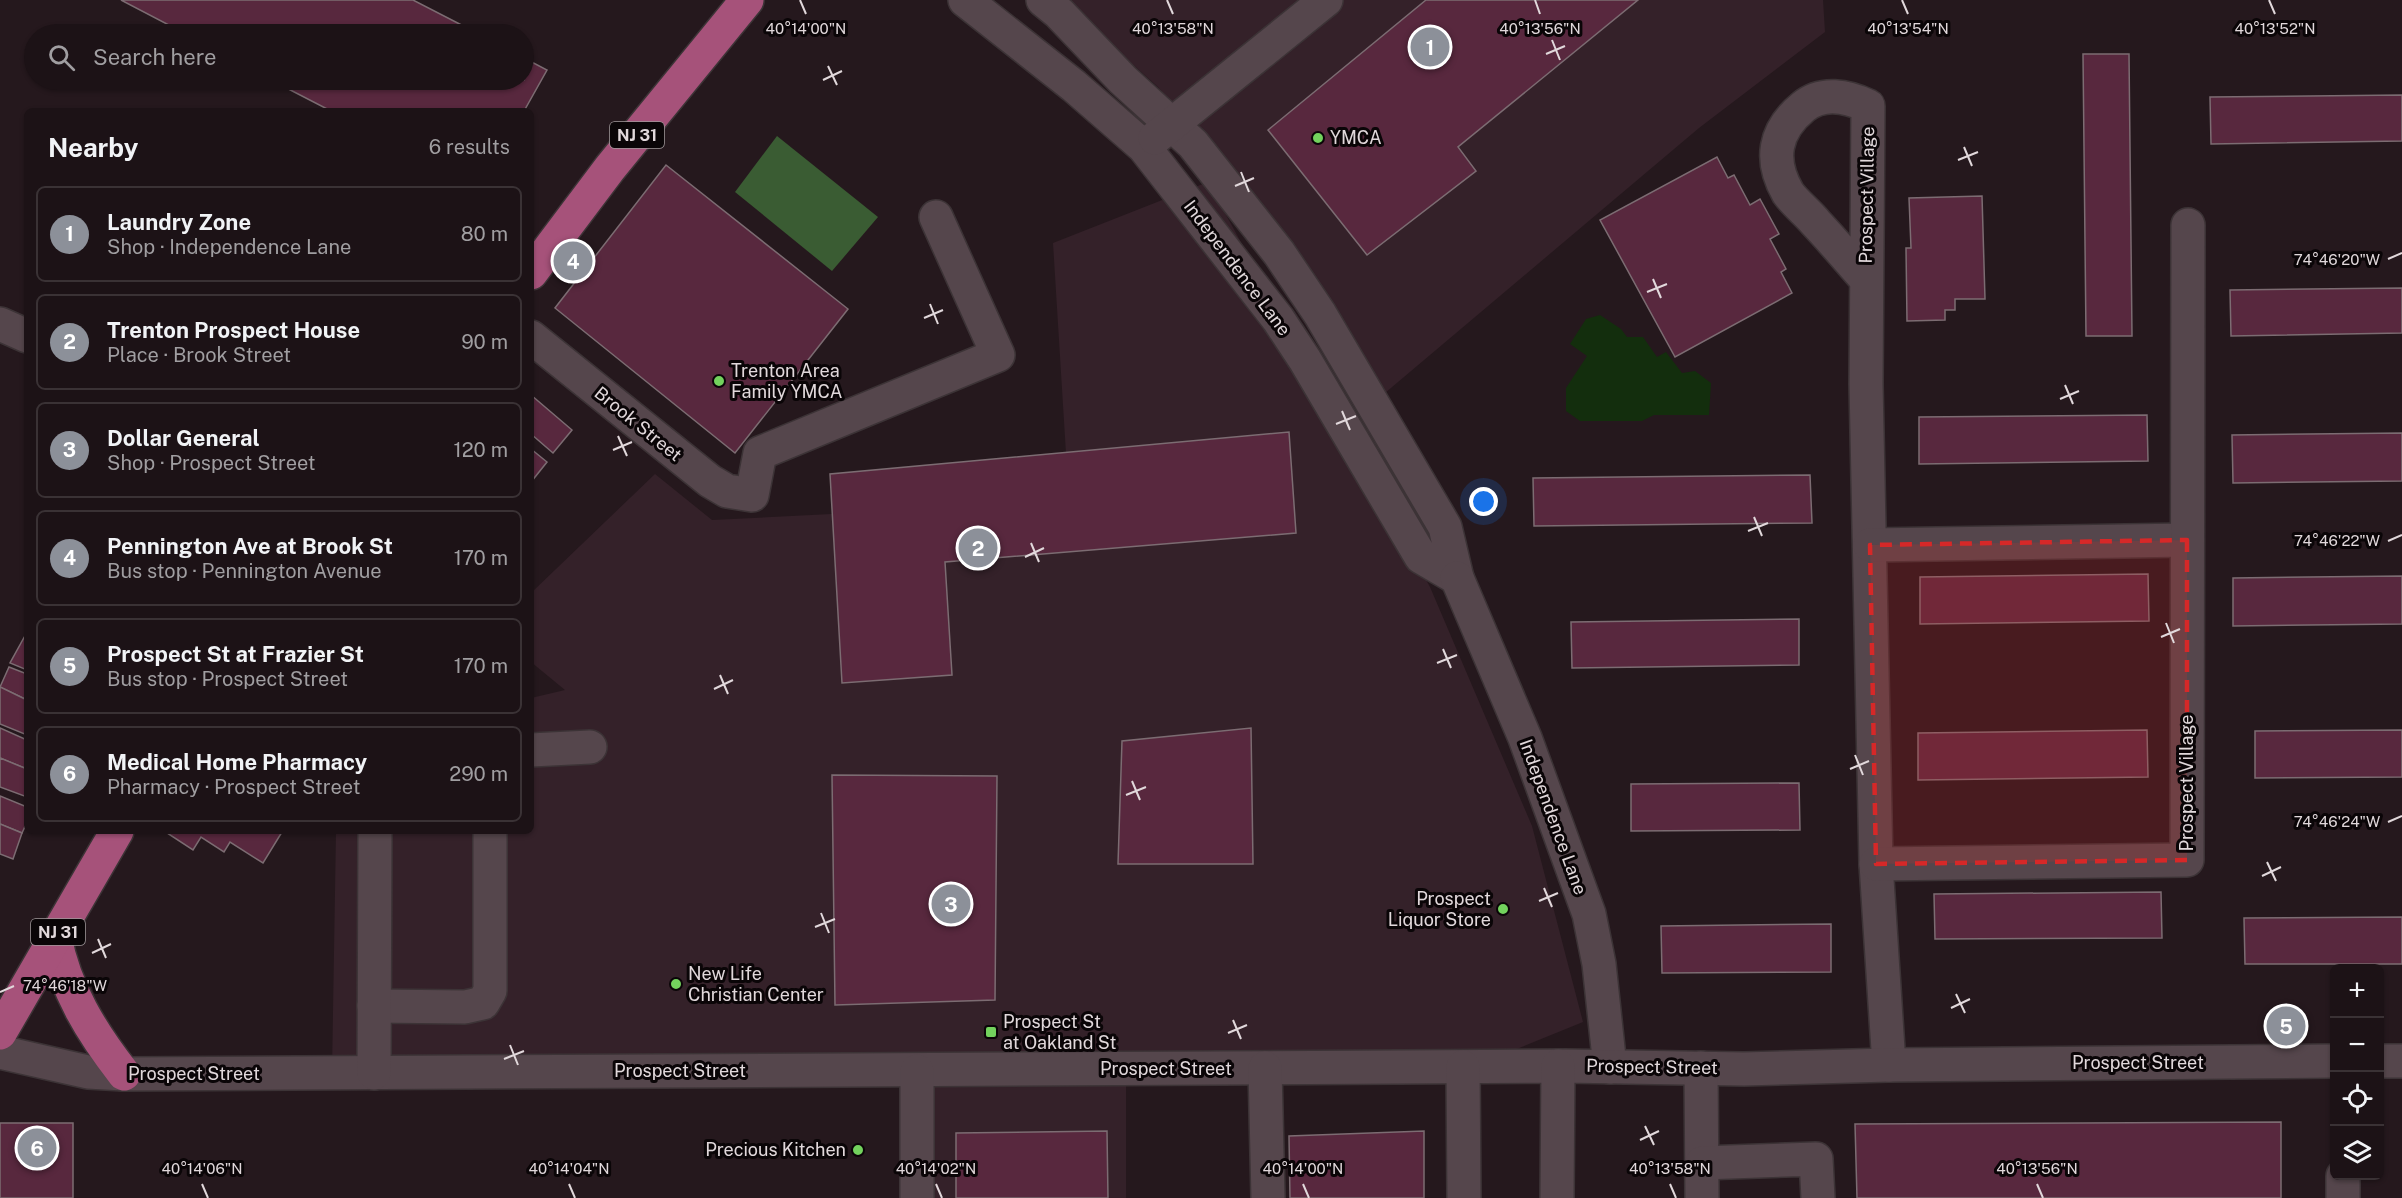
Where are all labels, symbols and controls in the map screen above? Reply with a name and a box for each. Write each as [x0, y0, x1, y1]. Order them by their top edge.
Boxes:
text: 40°14'00"N [766, 20, 846, 37]
text: 40°13'58"N [1132, 20, 1214, 37]
text: 40°13'56"N [1499, 20, 1581, 37]
text: 40°13'54"N [1867, 20, 1949, 37]
text: 40°13'52"N [2234, 20, 2316, 37]
search box [24, 24, 534, 90]
pin: 1 [1410, 24, 1450, 70]
icon: search [45, 41, 78, 74]
text: Search here [93, 44, 217, 70]
road number: NJ 31 [610, 122, 664, 148]
street label: Prospect Village [1855, 126, 1878, 264]
place label: YMCA [1330, 127, 1382, 148]
marker: YMCA [1311, 131, 1325, 145]
text: Nearby [48, 132, 138, 163]
text: 6 results [429, 135, 510, 159]
street label: Independence Lane [1180, 196, 1295, 339]
text: Laundry Zone [107, 209, 251, 235]
text: 1 [65, 222, 74, 246]
text: 80 m [461, 222, 508, 246]
text: Shop · Independence Lane [107, 235, 351, 259]
pin: 4 [554, 238, 592, 284]
text: 74°46'20"W [2294, 251, 2380, 268]
text: Trenton Prospect House [107, 317, 360, 343]
text: 2 [63, 330, 76, 354]
text: 90 m [461, 330, 508, 354]
text: Place · Brook Street [107, 343, 291, 367]
place label: Trenton Area Family YMCA [731, 360, 843, 402]
marker: Trenton Area Family YMCA [712, 374, 726, 388]
street label: Brook Street [590, 382, 686, 465]
text: Dollar General [107, 425, 260, 451]
text: 3 [63, 438, 76, 462]
text: 120 m [454, 438, 508, 462]
text: Shop · Prospect Street [107, 451, 316, 475]
your location [1469, 487, 1498, 516]
pin: 2 [958, 526, 998, 570]
text: 74°46'22"W [2294, 532, 2380, 549]
text: Pennington Ave at Brook St [107, 533, 393, 559]
text: 4 [63, 546, 76, 570]
text: 170 m [454, 546, 508, 570]
text: Bus stop · Pennington Avenue [107, 559, 382, 583]
text: Prospect St at Frazier St [107, 641, 364, 667]
text: 5 [63, 654, 76, 678]
text: 170 m [454, 654, 508, 678]
text: Bus stop · Prospect Street [107, 667, 348, 691]
street label: Prospect Village [2176, 714, 2197, 852]
street label: Independence Lane [1516, 736, 1591, 897]
text: Medical Home Pharmacy [107, 749, 367, 775]
text: 6 [63, 762, 76, 786]
text: 290 m [449, 762, 508, 786]
text: Pharmacy · Prospect Street [107, 775, 360, 799]
text: 74°46'24"W [2294, 813, 2380, 830]
pin: 3 [932, 882, 970, 926]
place label: Prospect Liquor Store [1388, 888, 1491, 930]
marker: Prospect Liquor Store [1496, 902, 1510, 916]
road number: NJ 31 [31, 919, 85, 945]
place label: New Life Christian Center [688, 963, 824, 1005]
map controls [2330, 964, 2384, 1180]
button: + [2330, 964, 2384, 1018]
text: 74°46'18"W [23, 977, 107, 994]
marker: New Life Christian Center [669, 977, 683, 991]
pin: 5 [2266, 1004, 2306, 1048]
place label: Prospect St at Oakland St [1003, 1011, 1117, 1053]
button: − [2330, 1018, 2384, 1072]
marker: Prospect St at Oakland St [984, 1025, 998, 1039]
street label: Prospect Street [2072, 1052, 2204, 1073]
street label: Prospect Street [1586, 1055, 1718, 1078]
street label: Prospect Street [1100, 1058, 1232, 1079]
street label: Prospect Street [614, 1060, 746, 1081]
street label: Prospect Street [128, 1063, 260, 1084]
button: locate [2330, 1072, 2384, 1126]
pin: 6 [18, 1126, 57, 1170]
button: layers [2330, 1126, 2384, 1180]
place label: Precious Kitchen [705, 1139, 846, 1160]
marker: Precious Kitchen [851, 1143, 865, 1157]
text: 40°14'06"N [162, 1160, 242, 1177]
text: 40°14'04"N [528, 1160, 610, 1177]
text: 40°14'02"N [896, 1160, 976, 1177]
text: 40°14'00"N [1263, 1160, 1343, 1177]
text: 40°13'58"N [1629, 1160, 1711, 1177]
text: 40°13'56"N [1996, 1160, 2078, 1177]

